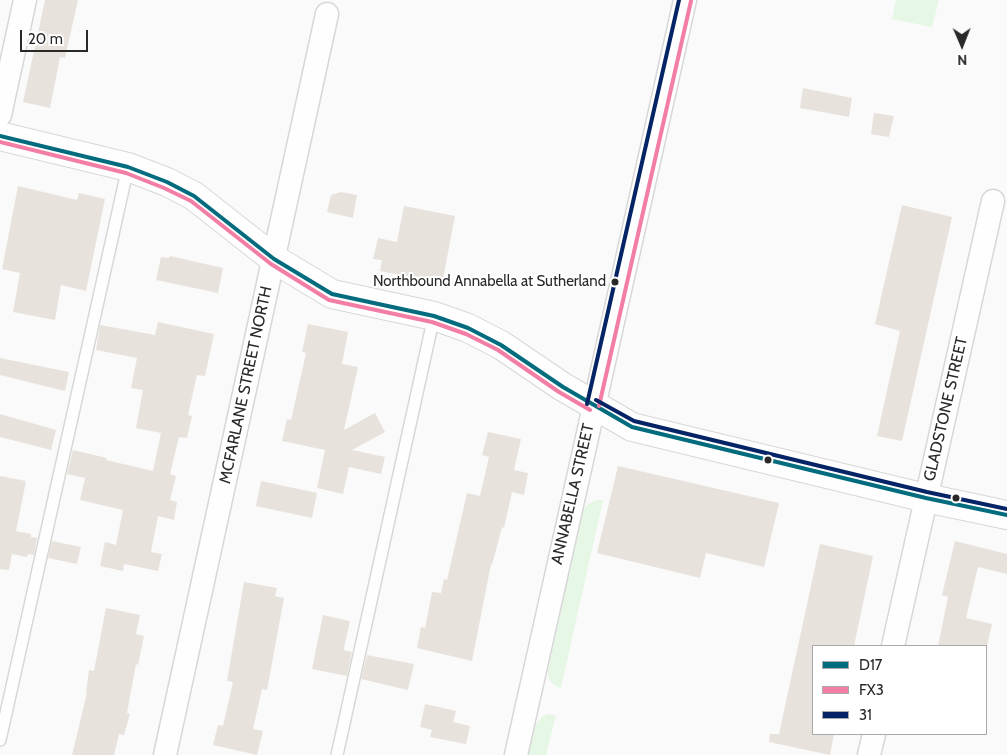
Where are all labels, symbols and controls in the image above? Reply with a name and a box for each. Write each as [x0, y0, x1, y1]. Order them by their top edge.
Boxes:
scale bar [22, 20, 90, 52]
north arrow [937, 20, 987, 70]
text: 20 m [28, 30, 63, 48]
text: N [957, 51, 967, 69]
place label: Northbound Annabella at Sutherland [373, 273, 606, 291]
marker: Northbound Annabella at Sutherland [610, 277, 620, 287]
street label: MCFARLANE STREET NORTH [216, 284, 276, 486]
street label: GLADSTONE STREET [920, 335, 972, 483]
street label: ANNABELLA STREET [547, 422, 599, 566]
unlabelled marker [763, 455, 773, 465]
unlabelled marker [951, 493, 961, 503]
legend [812, 645, 987, 735]
text: D17 [859, 656, 882, 674]
text: FX3 [859, 681, 884, 699]
text: 31 [859, 706, 872, 724]

